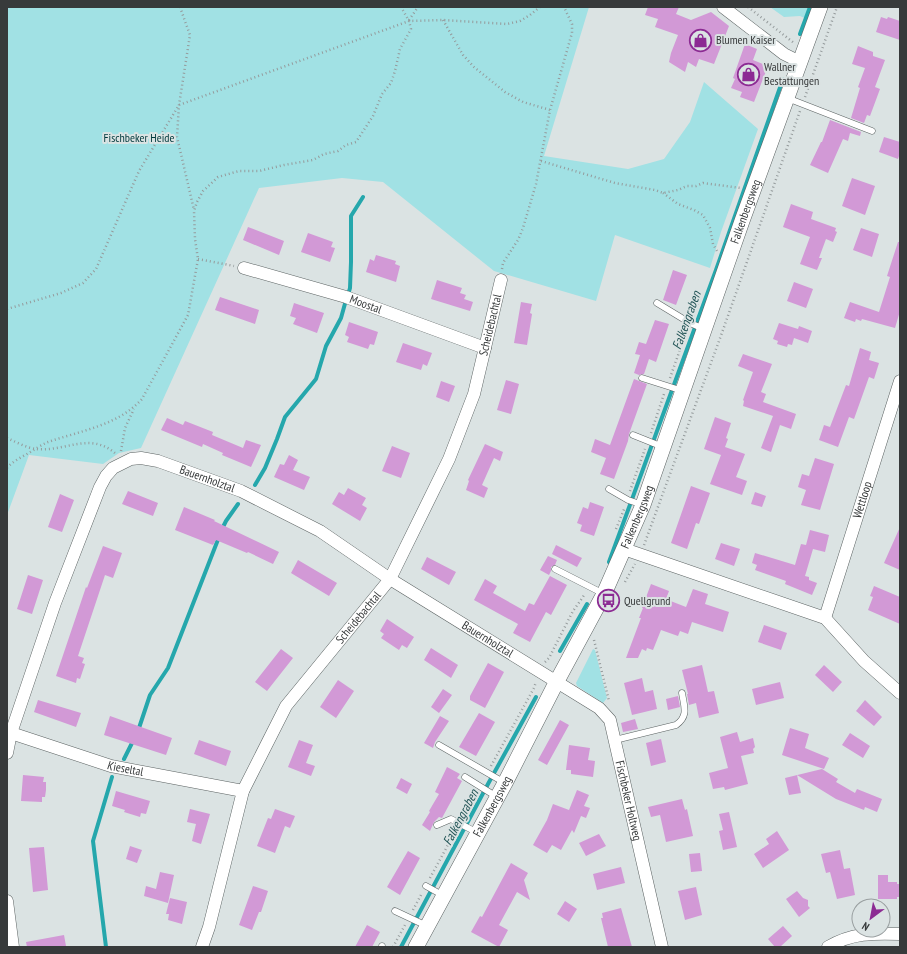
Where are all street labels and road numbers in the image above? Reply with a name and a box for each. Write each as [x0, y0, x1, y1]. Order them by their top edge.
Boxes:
street label: Falkenbergsweg [727, 177, 764, 245]
street label: Moostal [348, 291, 384, 317]
street label: Scheidebachtal [475, 292, 504, 357]
street label: Bauernholztal [178, 461, 237, 495]
street label: Wettloop [849, 479, 875, 520]
street label: Falkenbergsweg [617, 483, 656, 551]
street label: Scheidebachtal [332, 588, 384, 646]
street label: Bauernholztal [459, 617, 517, 660]
street label: Kieseltal [106, 757, 145, 779]
street label: Fischbeker Holtweg [613, 759, 645, 842]
street label: Falkenbergsweg [469, 773, 514, 839]

